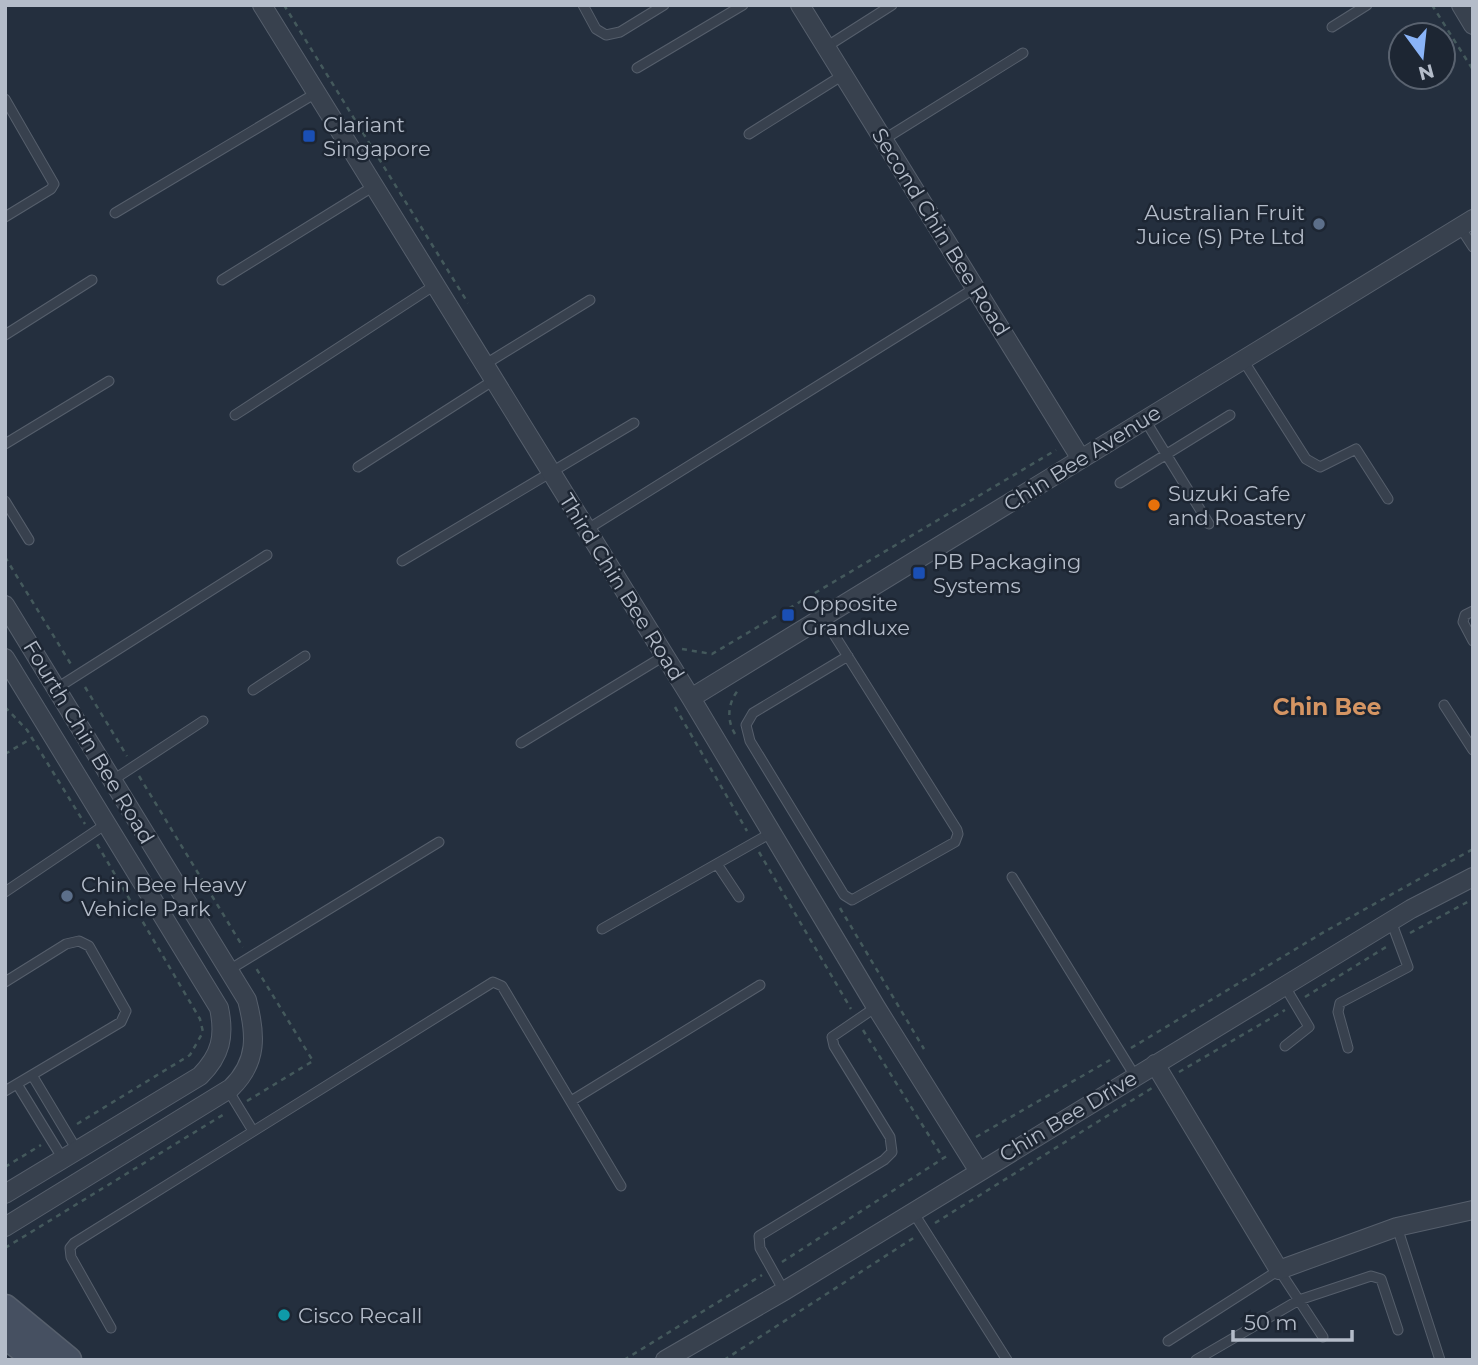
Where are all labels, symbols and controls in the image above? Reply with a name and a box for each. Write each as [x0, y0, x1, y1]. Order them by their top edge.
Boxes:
north arrow [1387, 21, 1457, 91]
text: N [1416, 59, 1437, 85]
place label: Clariant Singapore [323, 112, 431, 161]
street label: Second Chin Bee Road [867, 123, 1015, 341]
marker: Clariant Singapore [301, 128, 317, 144]
place label: Australian Fruit Juice (S) Pte Ltd [1136, 200, 1305, 249]
marker: Australian Fruit Juice (S) Pte Ltd [1311, 216, 1327, 232]
street label: Chin Bee Avenue [999, 400, 1165, 516]
place label: Suzuki Cafe and Roastery [1168, 481, 1306, 530]
street label: Third Chin Bee Road [554, 489, 690, 685]
marker: Suzuki Cafe and Roastery [1146, 497, 1162, 513]
place label: PB Packaging Systems [933, 549, 1081, 598]
marker: PB Packaging Systems [911, 565, 927, 581]
place label: Opposite Grandluxe [802, 591, 910, 640]
marker: Opposite Grandluxe [780, 607, 796, 623]
street label: Fourth Chin Bee Road [18, 636, 160, 848]
district label: Chin Bee [1273, 693, 1381, 721]
place label: Chin Bee Heavy Vehicle Park [81, 872, 247, 921]
marker: Chin Bee Heavy Vehicle Park [59, 888, 75, 904]
street label: Chin Bee Drive [995, 1065, 1141, 1167]
scale bar [1233, 1298, 1352, 1342]
place label: Cisco Recall [298, 1303, 422, 1328]
marker: Cisco Recall [276, 1307, 292, 1323]
text: 50 m [1244, 1310, 1298, 1335]

